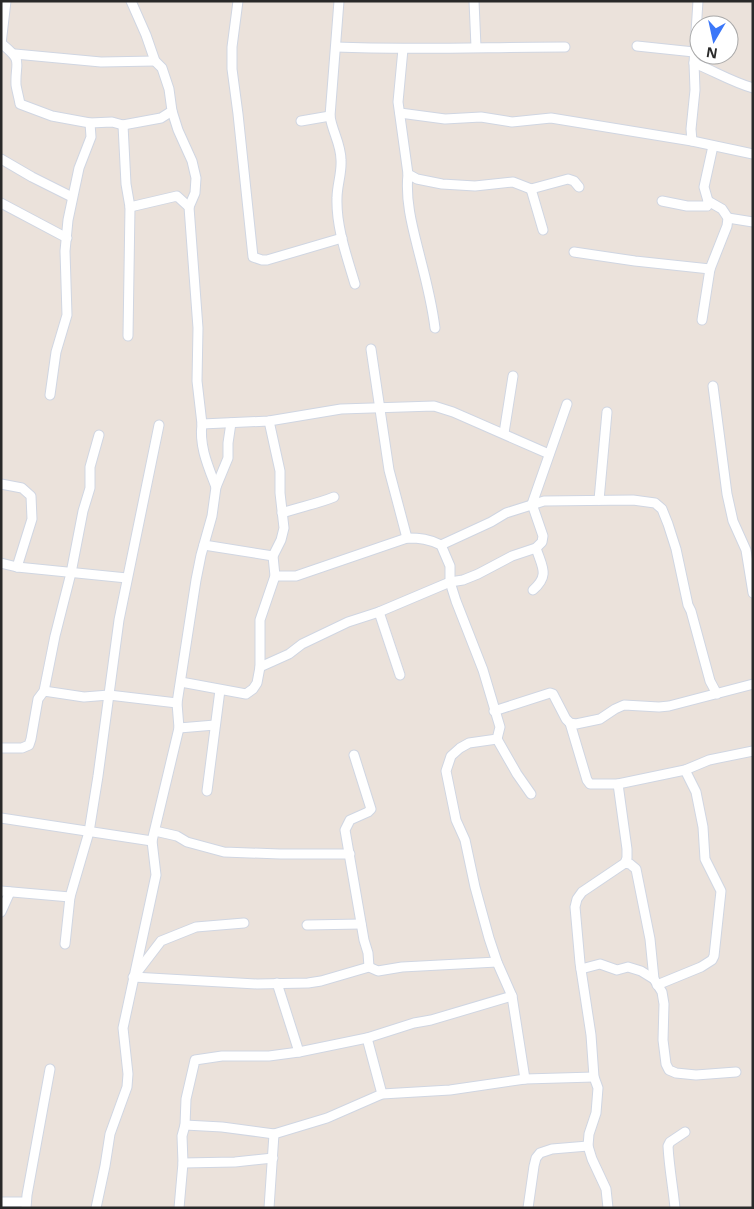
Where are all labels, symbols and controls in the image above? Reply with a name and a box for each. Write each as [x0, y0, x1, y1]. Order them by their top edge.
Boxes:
north arrow [689, 15, 739, 65]
text: N [705, 43, 719, 64]

